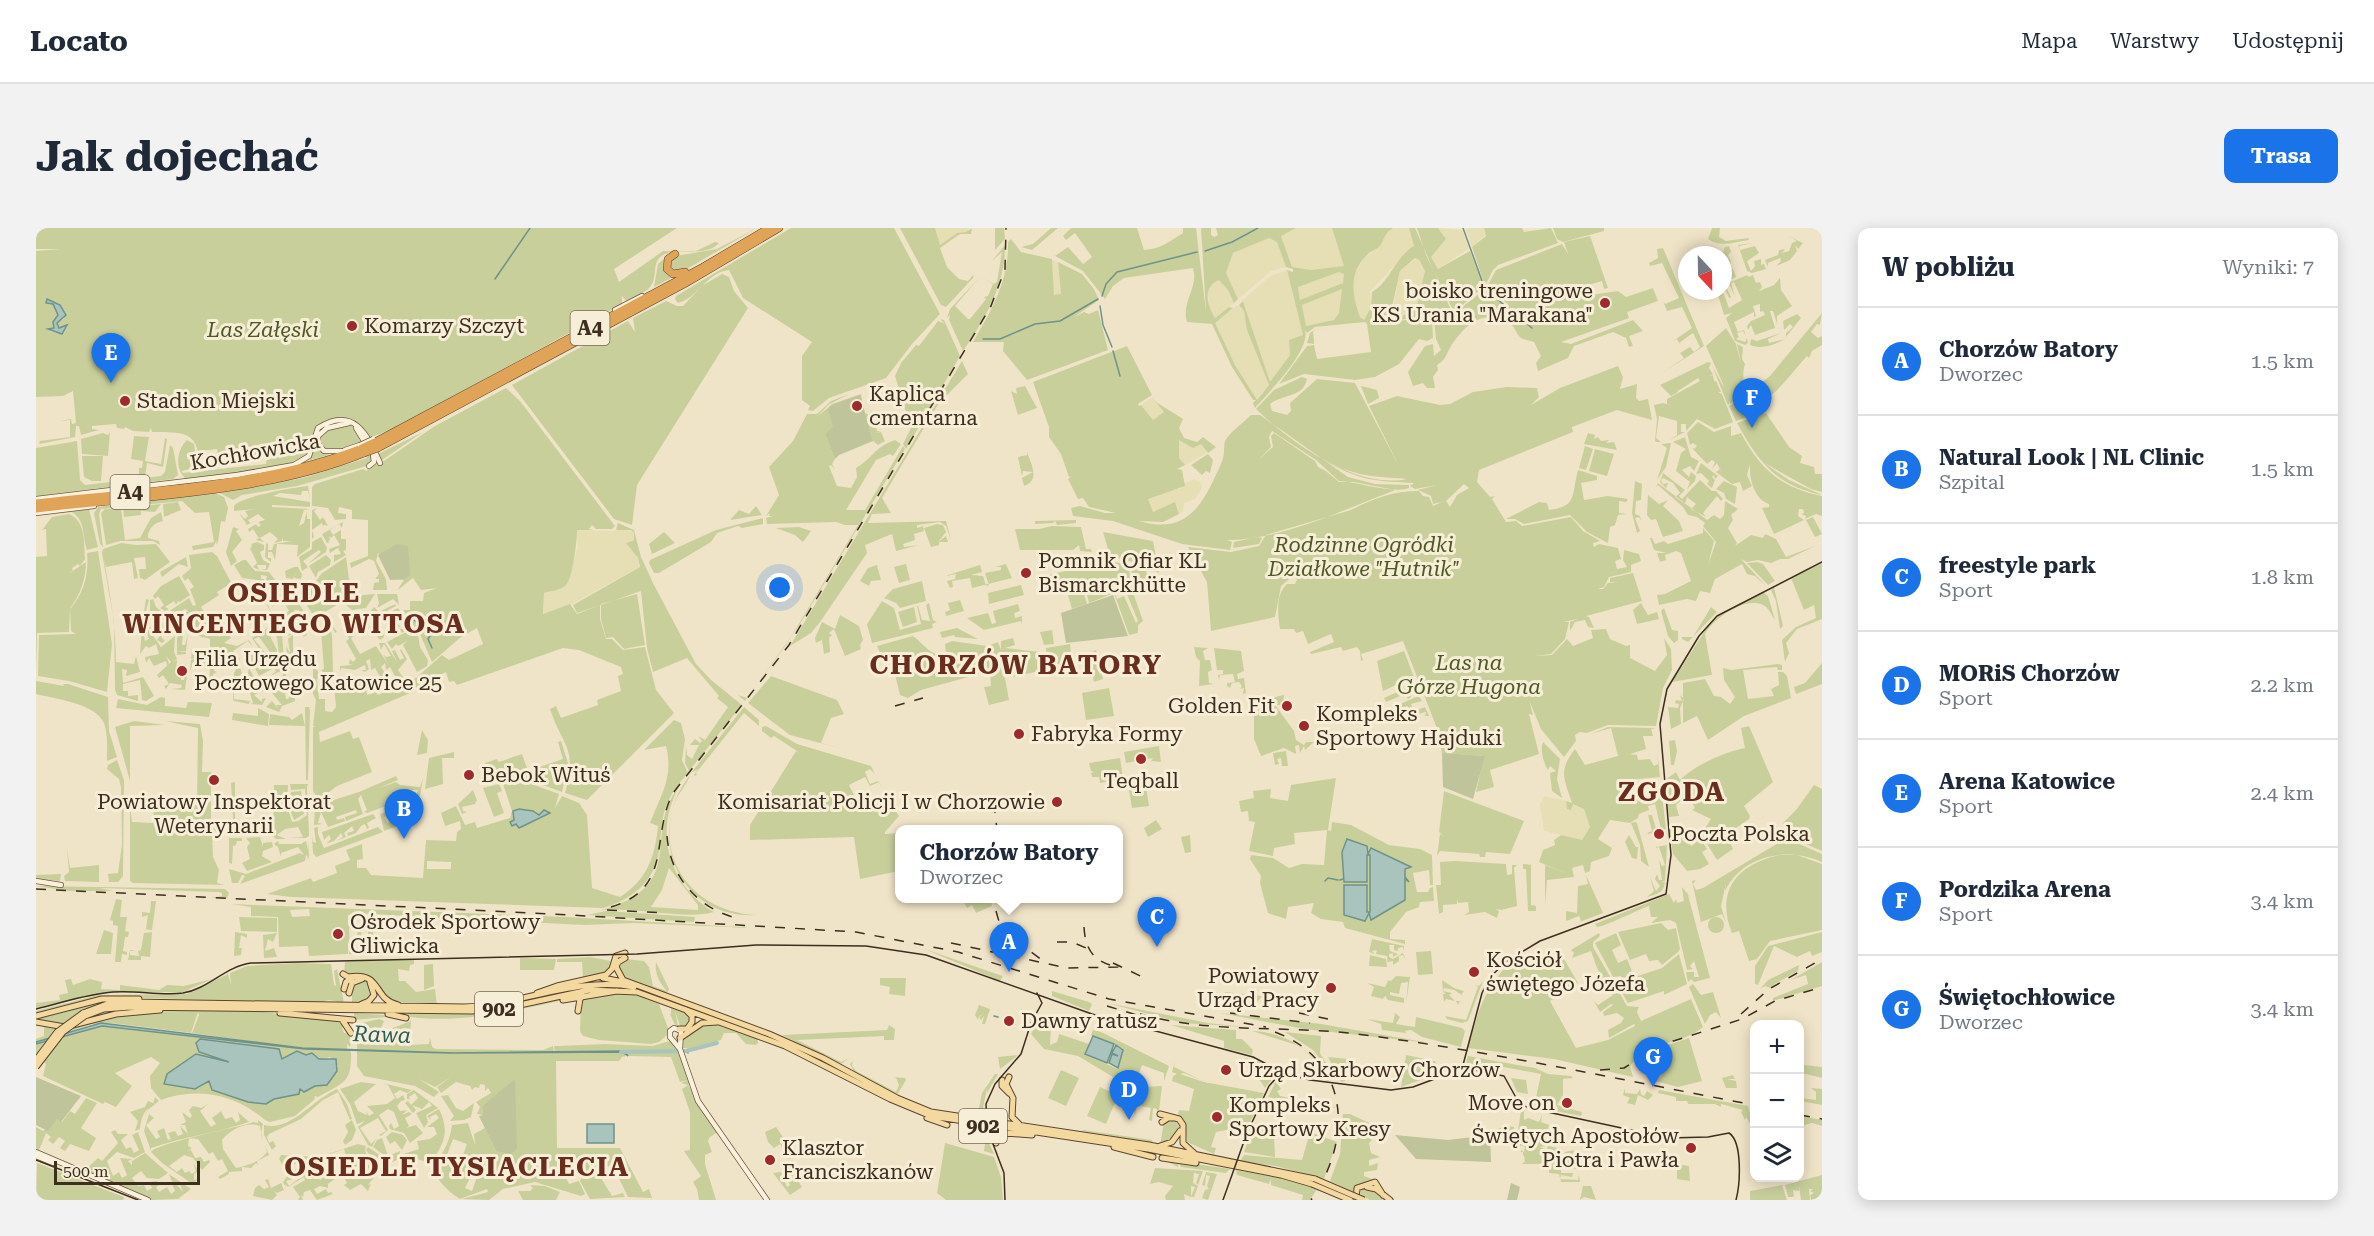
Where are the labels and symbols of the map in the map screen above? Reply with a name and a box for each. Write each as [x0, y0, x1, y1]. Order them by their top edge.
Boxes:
north arrow [1678, 246, 1732, 300]
place label: boisko treningowe KS Urania "Marakana" [1372, 279, 1593, 327]
marker: boisko treningowe KS Urania "Marakana" [1598, 296, 1612, 310]
road number: A4 [570, 311, 610, 345]
place label: Komarzy Szczyt [364, 314, 525, 338]
park label: Las Załęski [206, 318, 319, 342]
marker: Komarzy Szczyt [345, 319, 359, 333]
pin: E [92, 334, 130, 383]
pin: F [1732, 378, 1772, 428]
place label: Kaplica cmentarna [869, 382, 978, 430]
place label: Stadion Miejski [137, 389, 296, 413]
marker: Stadion Miejski [118, 394, 132, 408]
marker: Kaplica cmentarna [850, 399, 864, 413]
street label: Kochłowicka [188, 429, 323, 475]
road number: A4 [110, 475, 149, 509]
park label: Rodzinne Ogródki Działkowe "Hutnik" [1267, 533, 1460, 581]
place label: Pomnik Ofiar KL Bismarckhütte [1038, 549, 1206, 597]
marker: Pomnik Ofiar KL Bismarckhütte [1019, 566, 1033, 580]
your location [765, 573, 794, 602]
district label: OSIEDLE WINCENTEGO WITOSA [122, 577, 466, 640]
place label: Filia Urzędu Pocztowego Katowice 25 [194, 647, 442, 695]
district label: CHORZÓW BATORY [870, 648, 1162, 681]
park label: Las na Górze Hugona [1397, 651, 1541, 699]
marker: Filia Urzędu Pocztowego Katowice 25 [175, 664, 189, 678]
place label: Golden Fit [1168, 694, 1275, 718]
marker: Golden Fit [1280, 699, 1294, 713]
place label: Kompleks Sportowy Hajduki [1316, 702, 1502, 750]
marker: Kompleks Sportowy Hajduki [1297, 719, 1311, 733]
place label: Fabryka Formy [1031, 722, 1183, 746]
marker: Fabryka Formy [1012, 727, 1026, 741]
marker: Teqball [1134, 752, 1148, 766]
place label: Bebok Wituś [481, 763, 610, 787]
marker: Bebok Wituś [462, 768, 476, 782]
place label: Teqball [1103, 769, 1179, 793]
marker: Powiatowy Inspektorat Weterynarii [207, 773, 221, 787]
district label: ZGODA [1618, 776, 1726, 808]
place label: Powiatowy Inspektorat Weterynarii [97, 790, 331, 838]
pin: B [384, 790, 424, 839]
place label: Komisariat Policji I w Chorzowie [717, 790, 1045, 814]
marker: Komisariat Policji I w Chorzowie [1050, 795, 1064, 809]
place label: Poczta Polska [1671, 822, 1810, 846]
marker: Poczta Polska [1652, 827, 1666, 841]
pin: C [1138, 898, 1176, 947]
place label: Ośrodek Sportowy Gliwicka [350, 910, 541, 958]
pin: A [990, 922, 1028, 972]
marker: Ośrodek Sportowy Gliwicka [331, 927, 345, 941]
place label: Kościół świętego Józefa [1486, 948, 1646, 996]
place label: Powiatowy Urząd Pracy [1197, 964, 1320, 1012]
marker: Kościół świętego Józefa [1467, 965, 1481, 979]
marker: Powiatowy Urząd Pracy [1324, 981, 1338, 995]
road number: 902 [475, 992, 523, 1026]
place label: Dawny ratusz [1021, 1009, 1157, 1033]
marker: Dawny ratusz [1002, 1014, 1016, 1028]
water label: Rawa [351, 1021, 411, 1048]
pin: G [1634, 1038, 1672, 1087]
place label: Urząd Skarbowy Chorzów [1238, 1058, 1501, 1082]
marker: Urząd Skarbowy Chorzów [1219, 1063, 1233, 1077]
pin: D [1110, 1070, 1148, 1120]
place label: Move on [1468, 1091, 1555, 1115]
place label: Kompleks Sportowy Kresy [1229, 1093, 1391, 1141]
marker: Move on [1560, 1096, 1574, 1110]
road number: 902 [959, 1109, 1007, 1143]
marker: Kompleks Sportowy Kresy [1210, 1110, 1224, 1124]
place label: Świętych Apostołów Piotra i Pawła [1471, 1123, 1680, 1172]
place label: Klasztor Franciszkanów [782, 1136, 934, 1184]
marker: Świętych Apostołów Piotra i Pawła [1684, 1141, 1698, 1155]
district label: OSIEDLE TYSIĄCLECIA [284, 1151, 630, 1183]
marker: Klasztor Franciszkanów [763, 1153, 777, 1167]
scale bar [54, 1158, 200, 1186]

